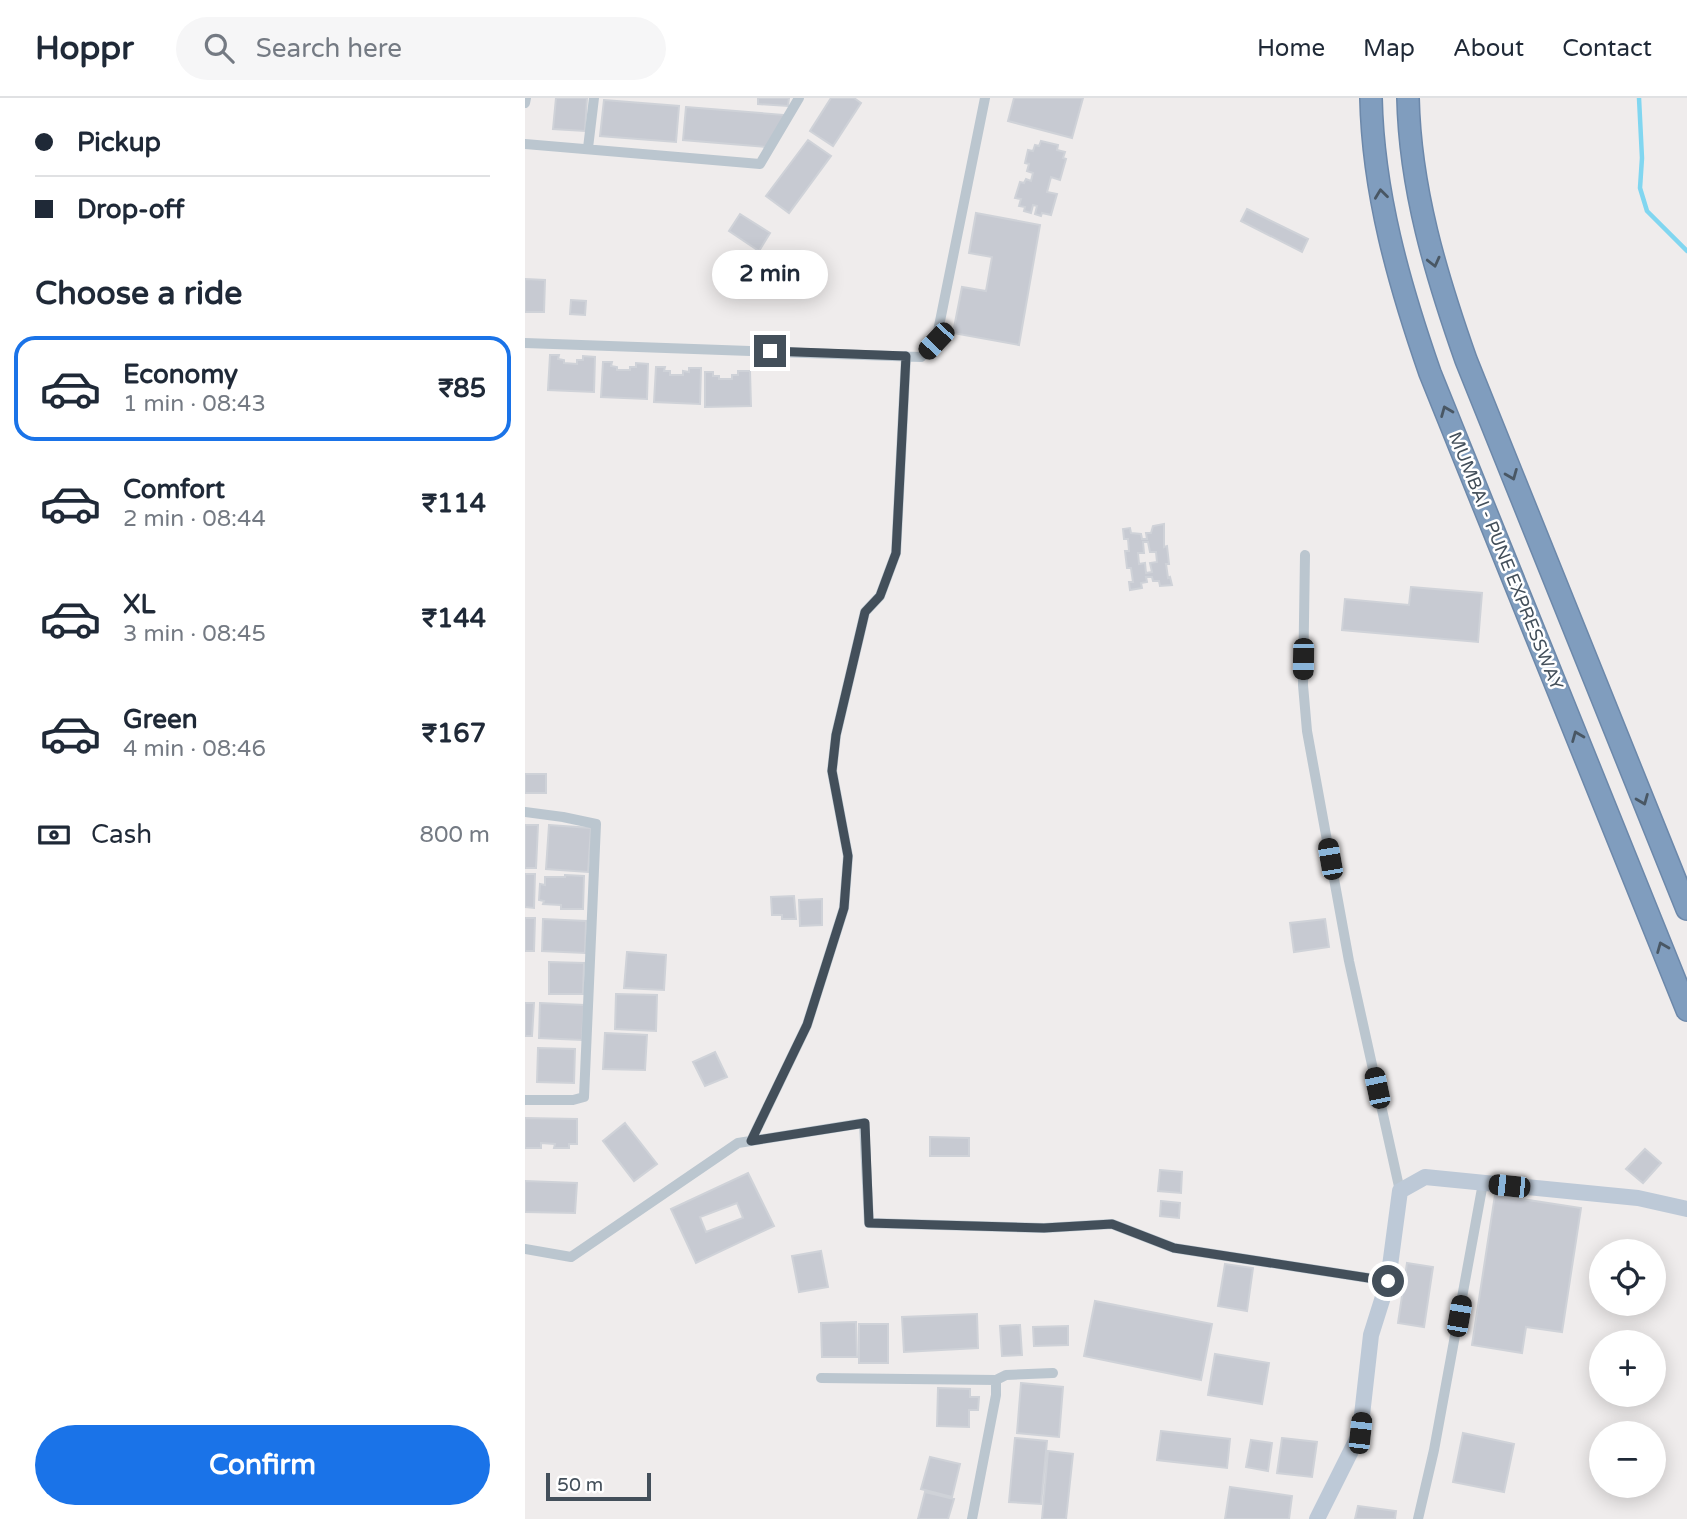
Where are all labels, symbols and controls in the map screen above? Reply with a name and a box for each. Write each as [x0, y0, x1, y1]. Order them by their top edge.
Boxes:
search box [176, 17, 666, 80]
text: Hoppr [35, 29, 134, 68]
icon: search [200, 29, 238, 67]
text: Search here [256, 33, 402, 64]
text: Home [1257, 34, 1325, 63]
text: Map [1363, 34, 1415, 63]
text: About [1453, 34, 1524, 63]
text: Contact [1562, 34, 1652, 63]
text: Pickup [77, 127, 161, 158]
one-way arrow [1373, 188, 1388, 200]
text: Drop-off [77, 194, 184, 225]
callout: 2 min [712, 250, 828, 299]
one-way arrow [1426, 256, 1440, 268]
text: 2 min [739, 260, 801, 288]
text: Choose a ride [35, 275, 242, 313]
car [914, 318, 959, 364]
route end [754, 335, 786, 367]
icon: car [39, 357, 102, 420]
text: Economy [123, 359, 238, 390]
text: ₹85 [438, 373, 486, 404]
text: 1 min · 08:43 [123, 390, 266, 418]
one-way arrow [1440, 406, 1454, 418]
street label: MUMBAI - PUNE EXPRESSWAY [1444, 429, 1568, 694]
one-way arrow [1504, 469, 1518, 481]
icon: car [39, 472, 102, 535]
text: Comfort [123, 474, 225, 505]
text: ₹114 [422, 488, 486, 519]
text: 2 min · 08:44 [123, 505, 266, 533]
icon: car [39, 587, 102, 650]
text: XL [123, 589, 155, 620]
text: ₹144 [422, 603, 486, 634]
text: 3 min · 08:45 [123, 620, 266, 648]
car [1293, 638, 1314, 680]
icon: car [39, 702, 102, 765]
text: Green [123, 704, 198, 735]
text: ₹167 [422, 718, 486, 749]
one-way arrow [1571, 731, 1585, 743]
text: 4 min · 08:46 [123, 735, 266, 763]
one-way arrow [1635, 793, 1649, 805]
icon: cash [35, 816, 73, 854]
text: Cash [91, 819, 152, 850]
text: 800 m [420, 821, 490, 849]
car [1317, 836, 1344, 882]
one-way arrow [1656, 942, 1670, 954]
car [1363, 1065, 1392, 1111]
car [1488, 1173, 1531, 1199]
map controls [1589, 1239, 1666, 1498]
button: locate [1589, 1239, 1666, 1316]
route start [1372, 1265, 1404, 1297]
car [1446, 1293, 1473, 1339]
button: + [1589, 1330, 1666, 1407]
car [1348, 1411, 1373, 1455]
button: − [1589, 1421, 1666, 1498]
button: Confirm [35, 1425, 490, 1505]
scale bar [546, 1470, 651, 1502]
text: 50 m [557, 1474, 603, 1496]

